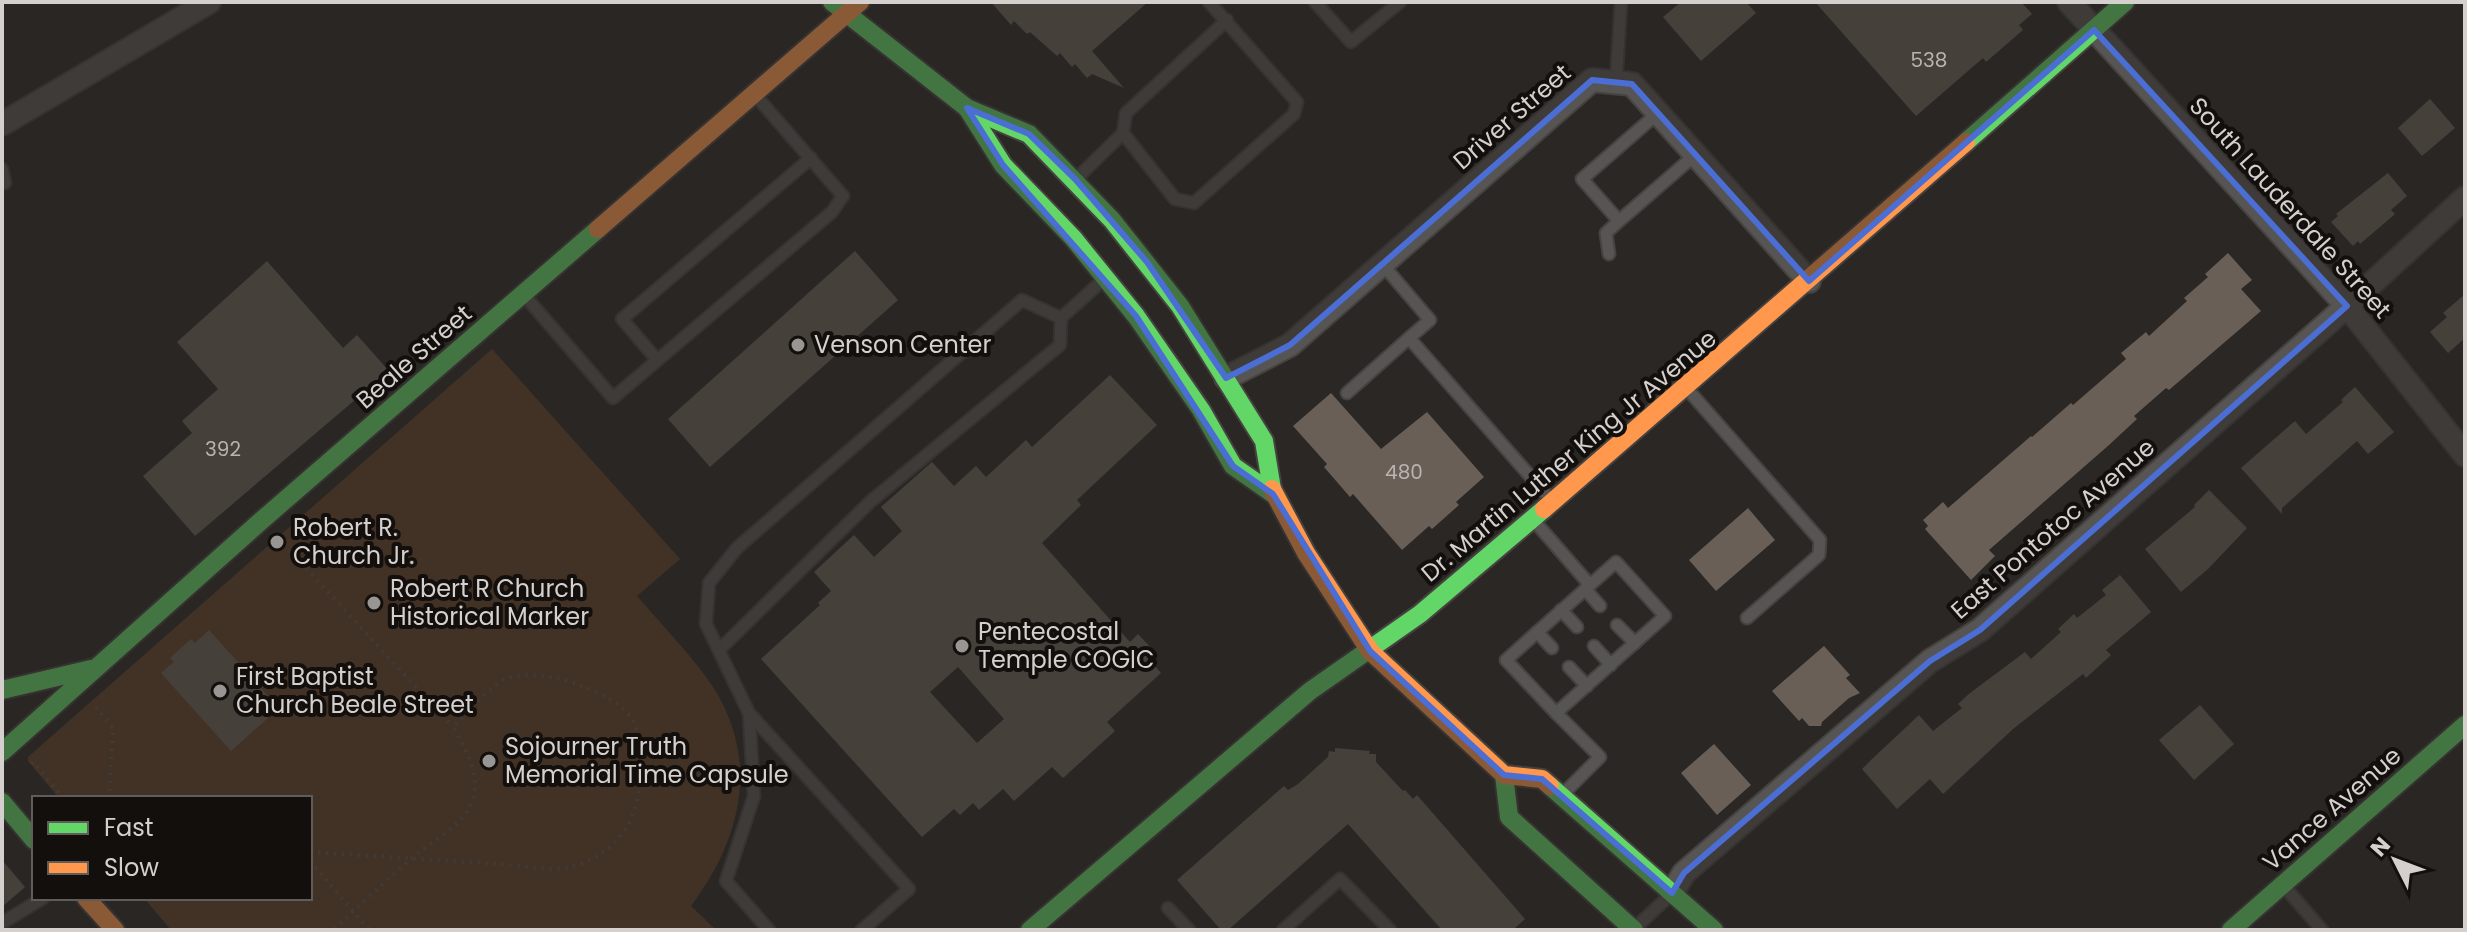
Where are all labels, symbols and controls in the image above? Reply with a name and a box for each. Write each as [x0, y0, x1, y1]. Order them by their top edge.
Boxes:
house number: 538 [1911, 46, 1947, 74]
street label: Driver Street [1446, 56, 1578, 177]
street label: South Lauderdale Street [2182, 90, 2399, 325]
street label: Beale Street [349, 297, 479, 416]
street label: Dr. Martin Luther King Jr Avenue [1414, 322, 1723, 589]
place label: Venson Center [814, 328, 992, 361]
marker: Venson Center [789, 336, 807, 354]
street label: East Pontotoc Avenue [1944, 431, 2162, 626]
house number: 392 [205, 435, 241, 463]
house number: 480 [1385, 458, 1423, 486]
place label: Robert R. Church Jr. [293, 511, 414, 572]
marker: Robert R. Church Jr. [268, 533, 286, 551]
place label: Robert R Church Historical Marker [390, 572, 589, 633]
marker: Robert R Church Historical Marker [365, 594, 383, 612]
place label: Pentecostal Temple COGIC [978, 615, 1155, 676]
marker: Pentecostal Temple COGIC [953, 637, 971, 655]
place label: First Baptist Church Beale Street [236, 660, 474, 721]
marker: First Baptist Church Beale Street [211, 682, 229, 700]
place label: Sojourner Truth Memorial Time Capsule [505, 730, 789, 791]
street label: Vance Avenue [2255, 739, 2408, 878]
marker: Sojourner Truth Memorial Time Capsule [480, 752, 498, 770]
legend [32, 796, 312, 900]
text: Fast [104, 811, 154, 844]
north arrow [2355, 820, 2435, 900]
text: N [2363, 830, 2398, 863]
text: Slow [104, 851, 159, 884]

